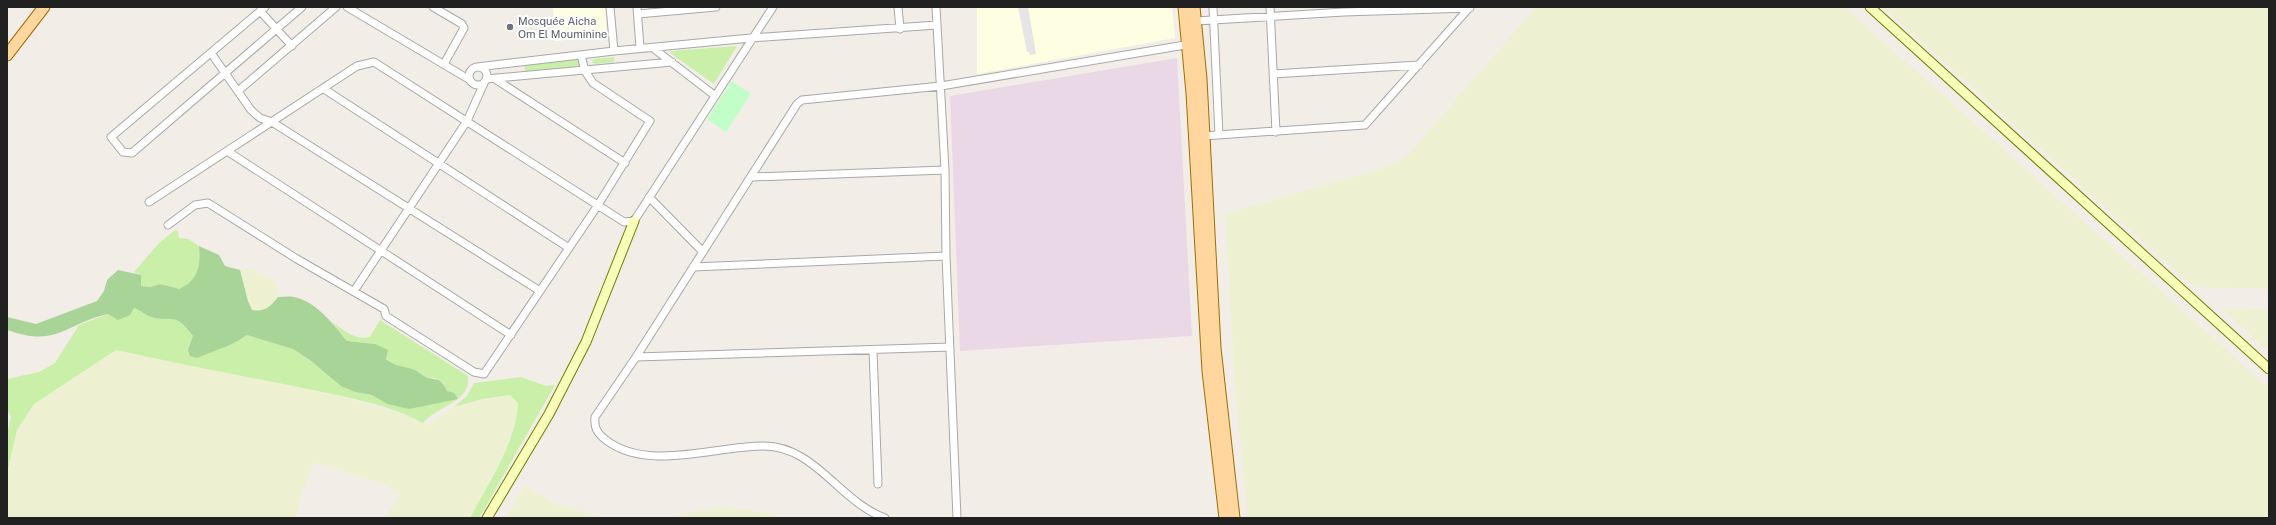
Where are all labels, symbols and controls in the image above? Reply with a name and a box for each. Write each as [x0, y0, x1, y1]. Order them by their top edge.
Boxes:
place label: Mosquée Aicha Om El Mouminine [518, 15, 607, 40]
marker: Mosquée Aicha Om El Mouminine [505, 22, 515, 32]

